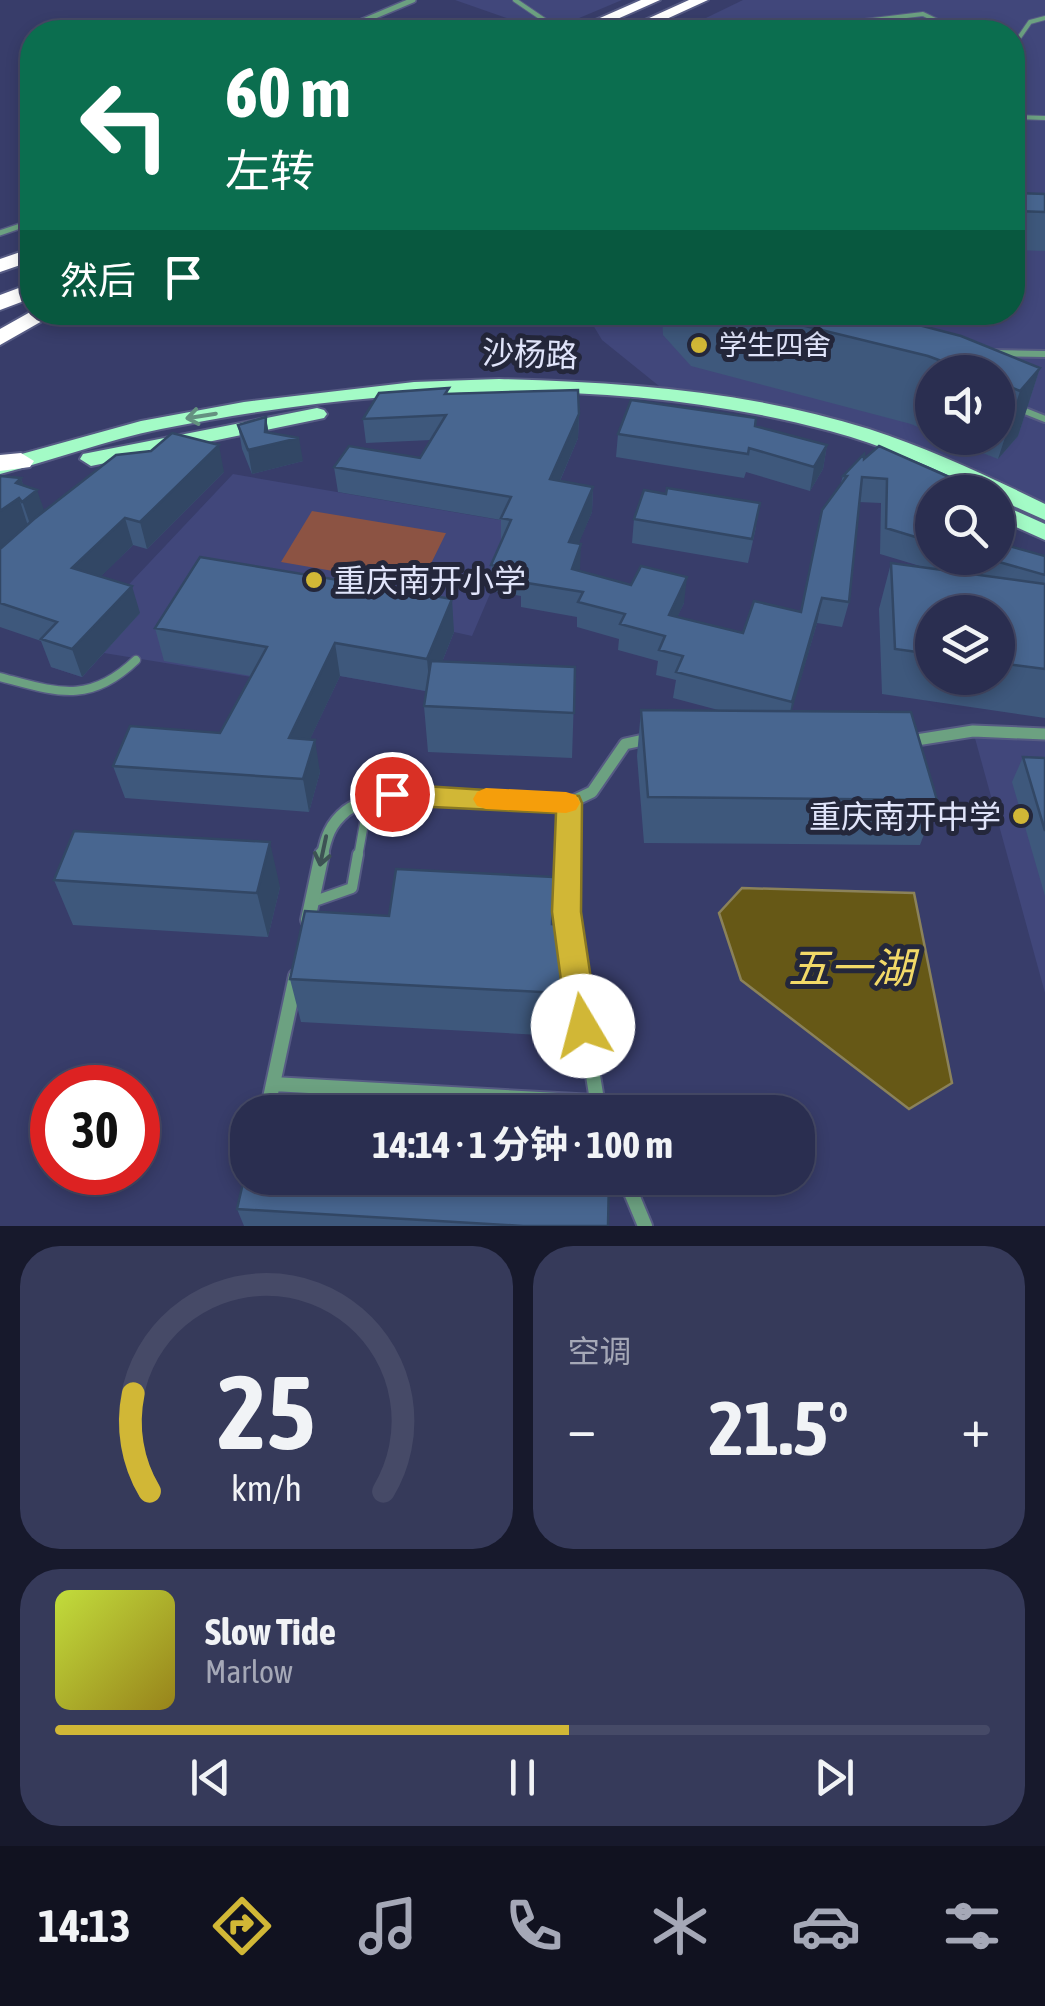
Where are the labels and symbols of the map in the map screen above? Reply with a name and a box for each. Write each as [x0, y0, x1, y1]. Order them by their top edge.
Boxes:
place label: 学生四舍 [719, 329, 831, 361]
street label: 沙杨路 [481, 334, 579, 374]
marker: 学生四舍 [688, 334, 710, 356]
one-way arrow [185, 408, 218, 426]
place label: 重庆南开小学 [334, 562, 526, 599]
marker: 重庆南开小学 [303, 569, 325, 591]
pin [350, 752, 435, 837]
place label: 重庆南开中学 [809, 798, 1001, 835]
marker: 重庆南开中学 [1010, 805, 1032, 827]
one-way arrow [313, 834, 331, 866]
water label: 五一湖 [788, 944, 920, 992]
position arrow [531, 974, 635, 1078]
speed limit sign: 30 [30, 1065, 160, 1195]

